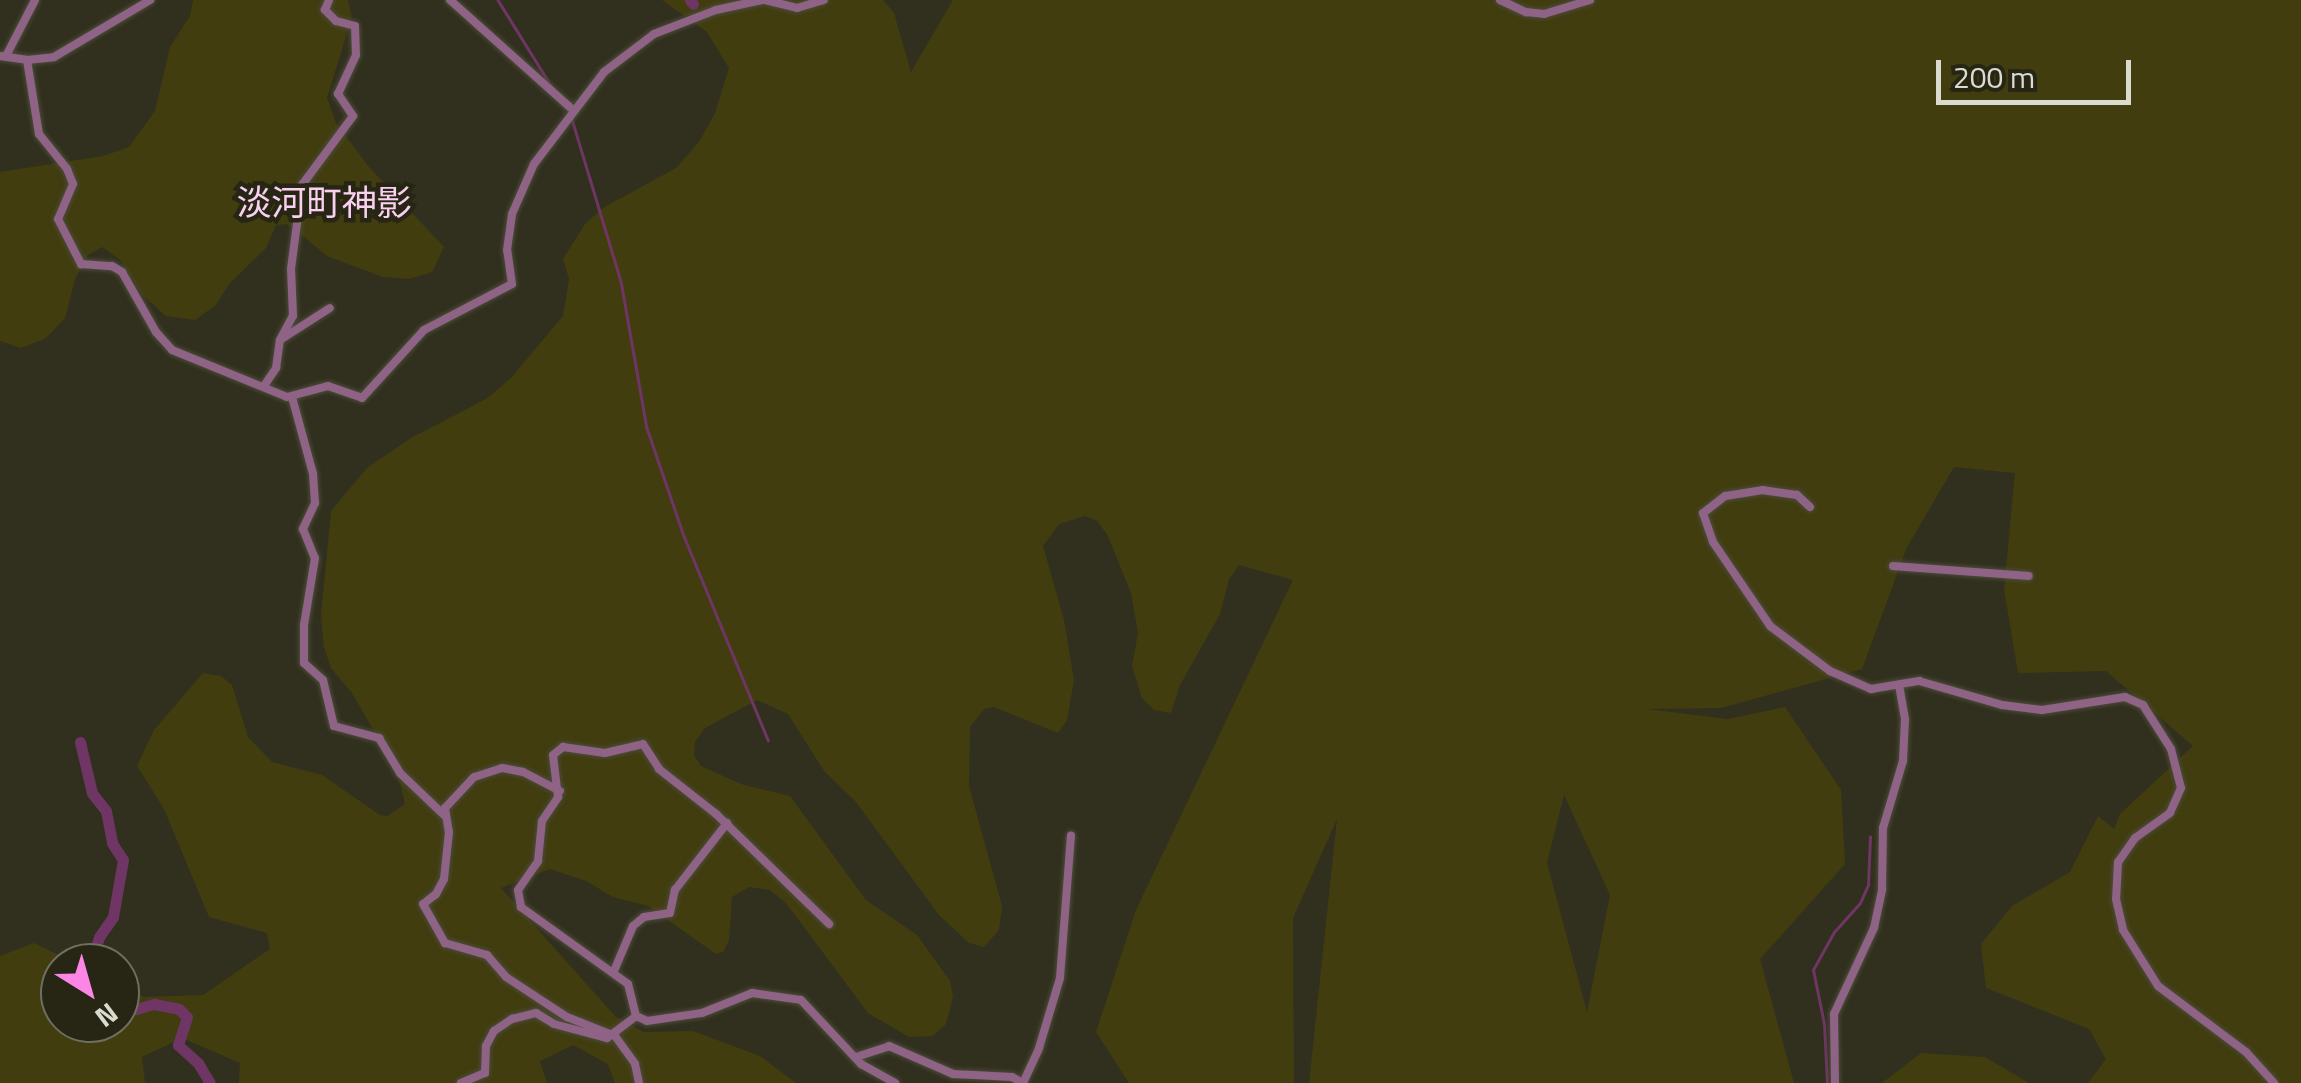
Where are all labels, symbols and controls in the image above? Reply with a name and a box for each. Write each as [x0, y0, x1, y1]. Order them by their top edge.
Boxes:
scale bar [1941, 40, 2136, 102]
text: 200 m [1953, 54, 2035, 100]
district label: 淡河町神影 [237, 181, 411, 223]
north arrow [40, 943, 140, 1043]
text: N [86, 993, 128, 1039]

